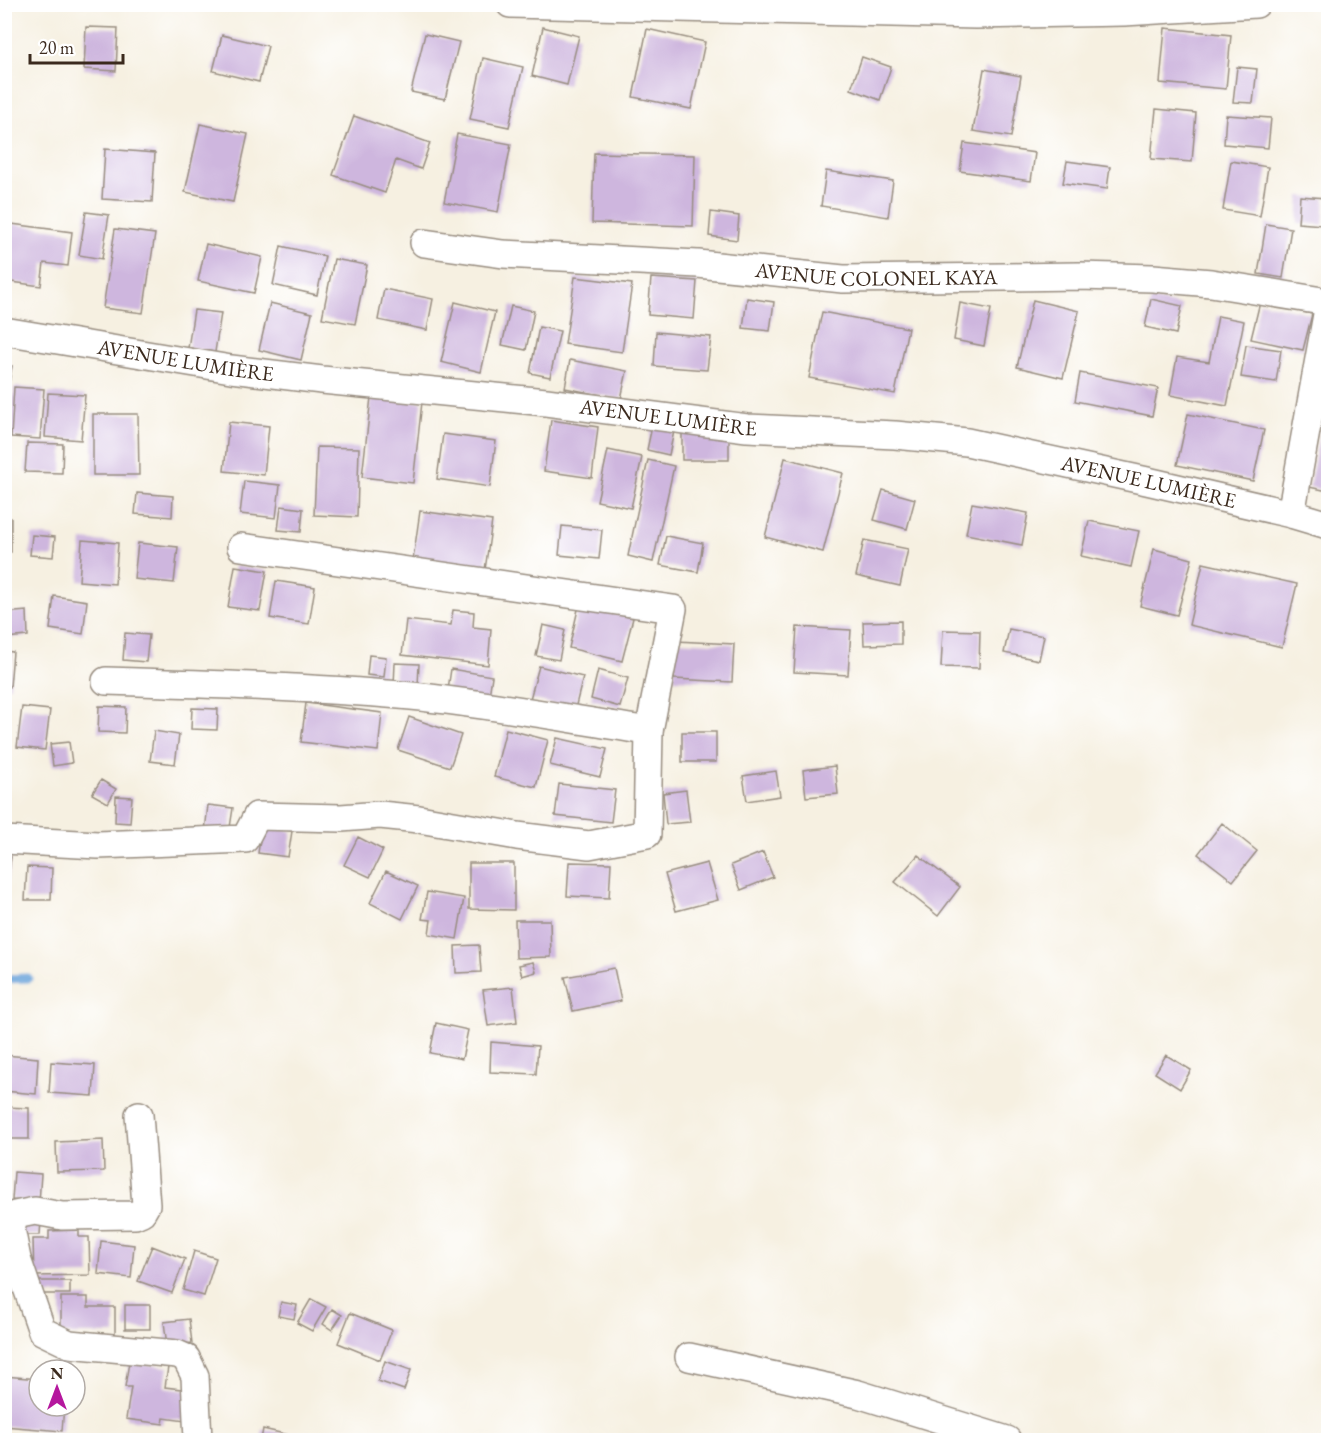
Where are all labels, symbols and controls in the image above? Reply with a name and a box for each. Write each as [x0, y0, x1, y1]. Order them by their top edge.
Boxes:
scale bar [30, 27, 123, 65]
text: 20 m [39, 36, 74, 59]
street label: AVENUE COLONEL KAYA [753, 256, 998, 292]
street label: AVENUE LUMIÈRE [94, 333, 276, 387]
street label: AVENUE LUMIÈRE [577, 392, 757, 441]
street label: AVENUE LUMIÈRE [1058, 449, 1239, 514]
north arrow [27, 1358, 87, 1418]
text: N [51, 1363, 64, 1384]

